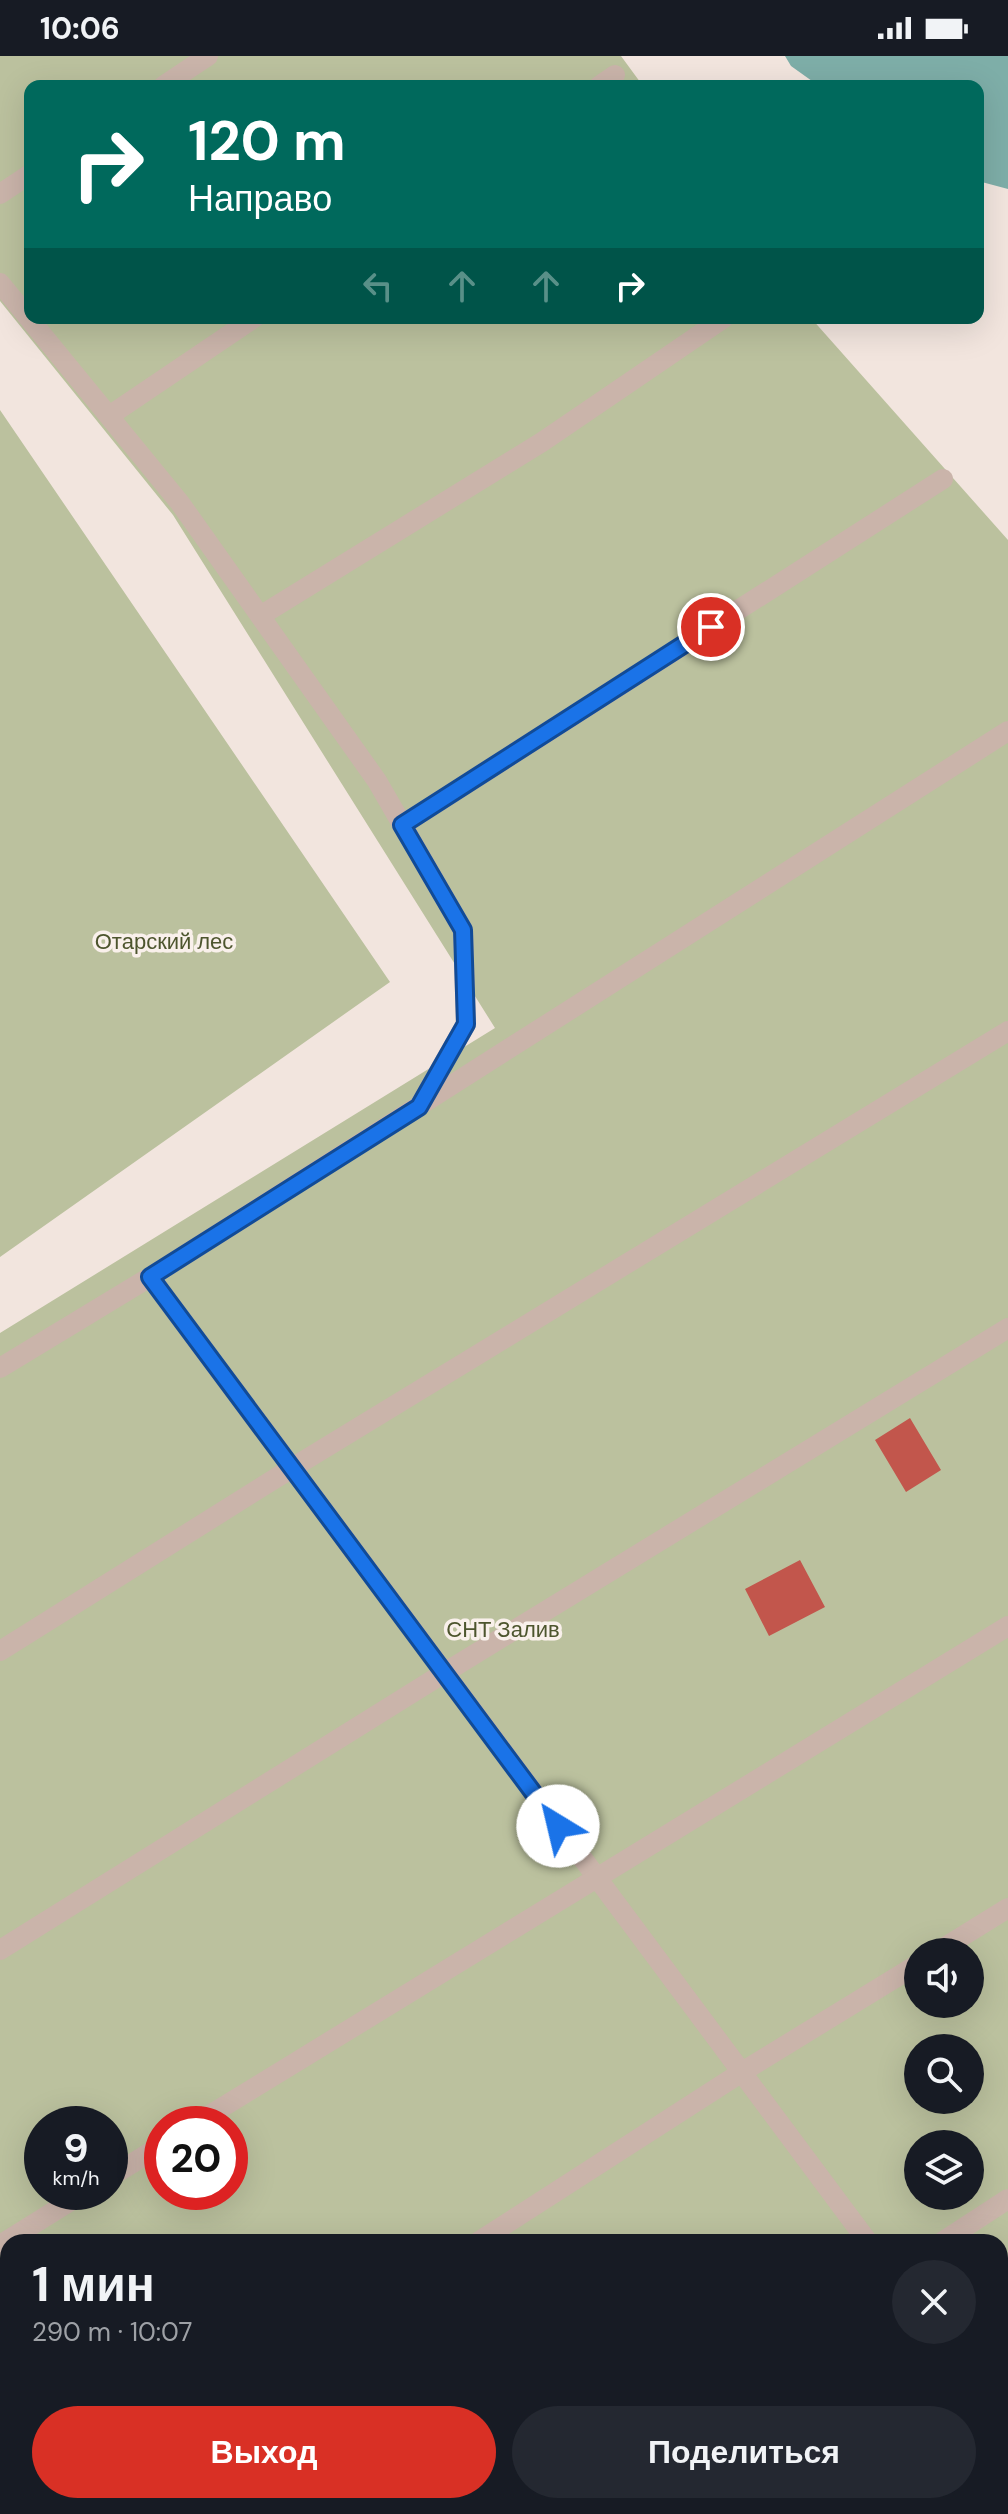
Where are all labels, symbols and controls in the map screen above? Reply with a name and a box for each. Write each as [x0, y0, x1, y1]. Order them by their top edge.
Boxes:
text: 10:06 [40, 9, 120, 48]
text: 120 m [188, 104, 346, 177]
icon: right [56, 112, 160, 216]
text: Направо [188, 175, 332, 222]
icon: left [356, 264, 400, 308]
icon: ahead [440, 264, 484, 308]
icon: ahead [524, 264, 568, 308]
icon: right [608, 264, 652, 308]
pin [677, 593, 745, 661]
icon: arrive [689, 605, 733, 649]
park label: Отарский лес [95, 927, 233, 956]
park label: СНТ Залив [446, 1615, 560, 1644]
position arrow [516, 1784, 600, 1868]
map controls [904, 1938, 984, 2210]
button: sound [904, 1938, 984, 2018]
button: search [904, 2034, 984, 2114]
speed limit sign: 20 [144, 2106, 248, 2210]
text: 9 [63, 2122, 89, 2174]
button: layers [904, 2130, 984, 2210]
text: km/h [52, 2165, 100, 2191]
text: 1 мин [32, 2253, 155, 2316]
button: close [892, 2260, 976, 2344]
text: 290 m · 10:07 [32, 2315, 192, 2349]
button: Выход [32, 2406, 496, 2498]
button: Поделиться [512, 2406, 976, 2498]

